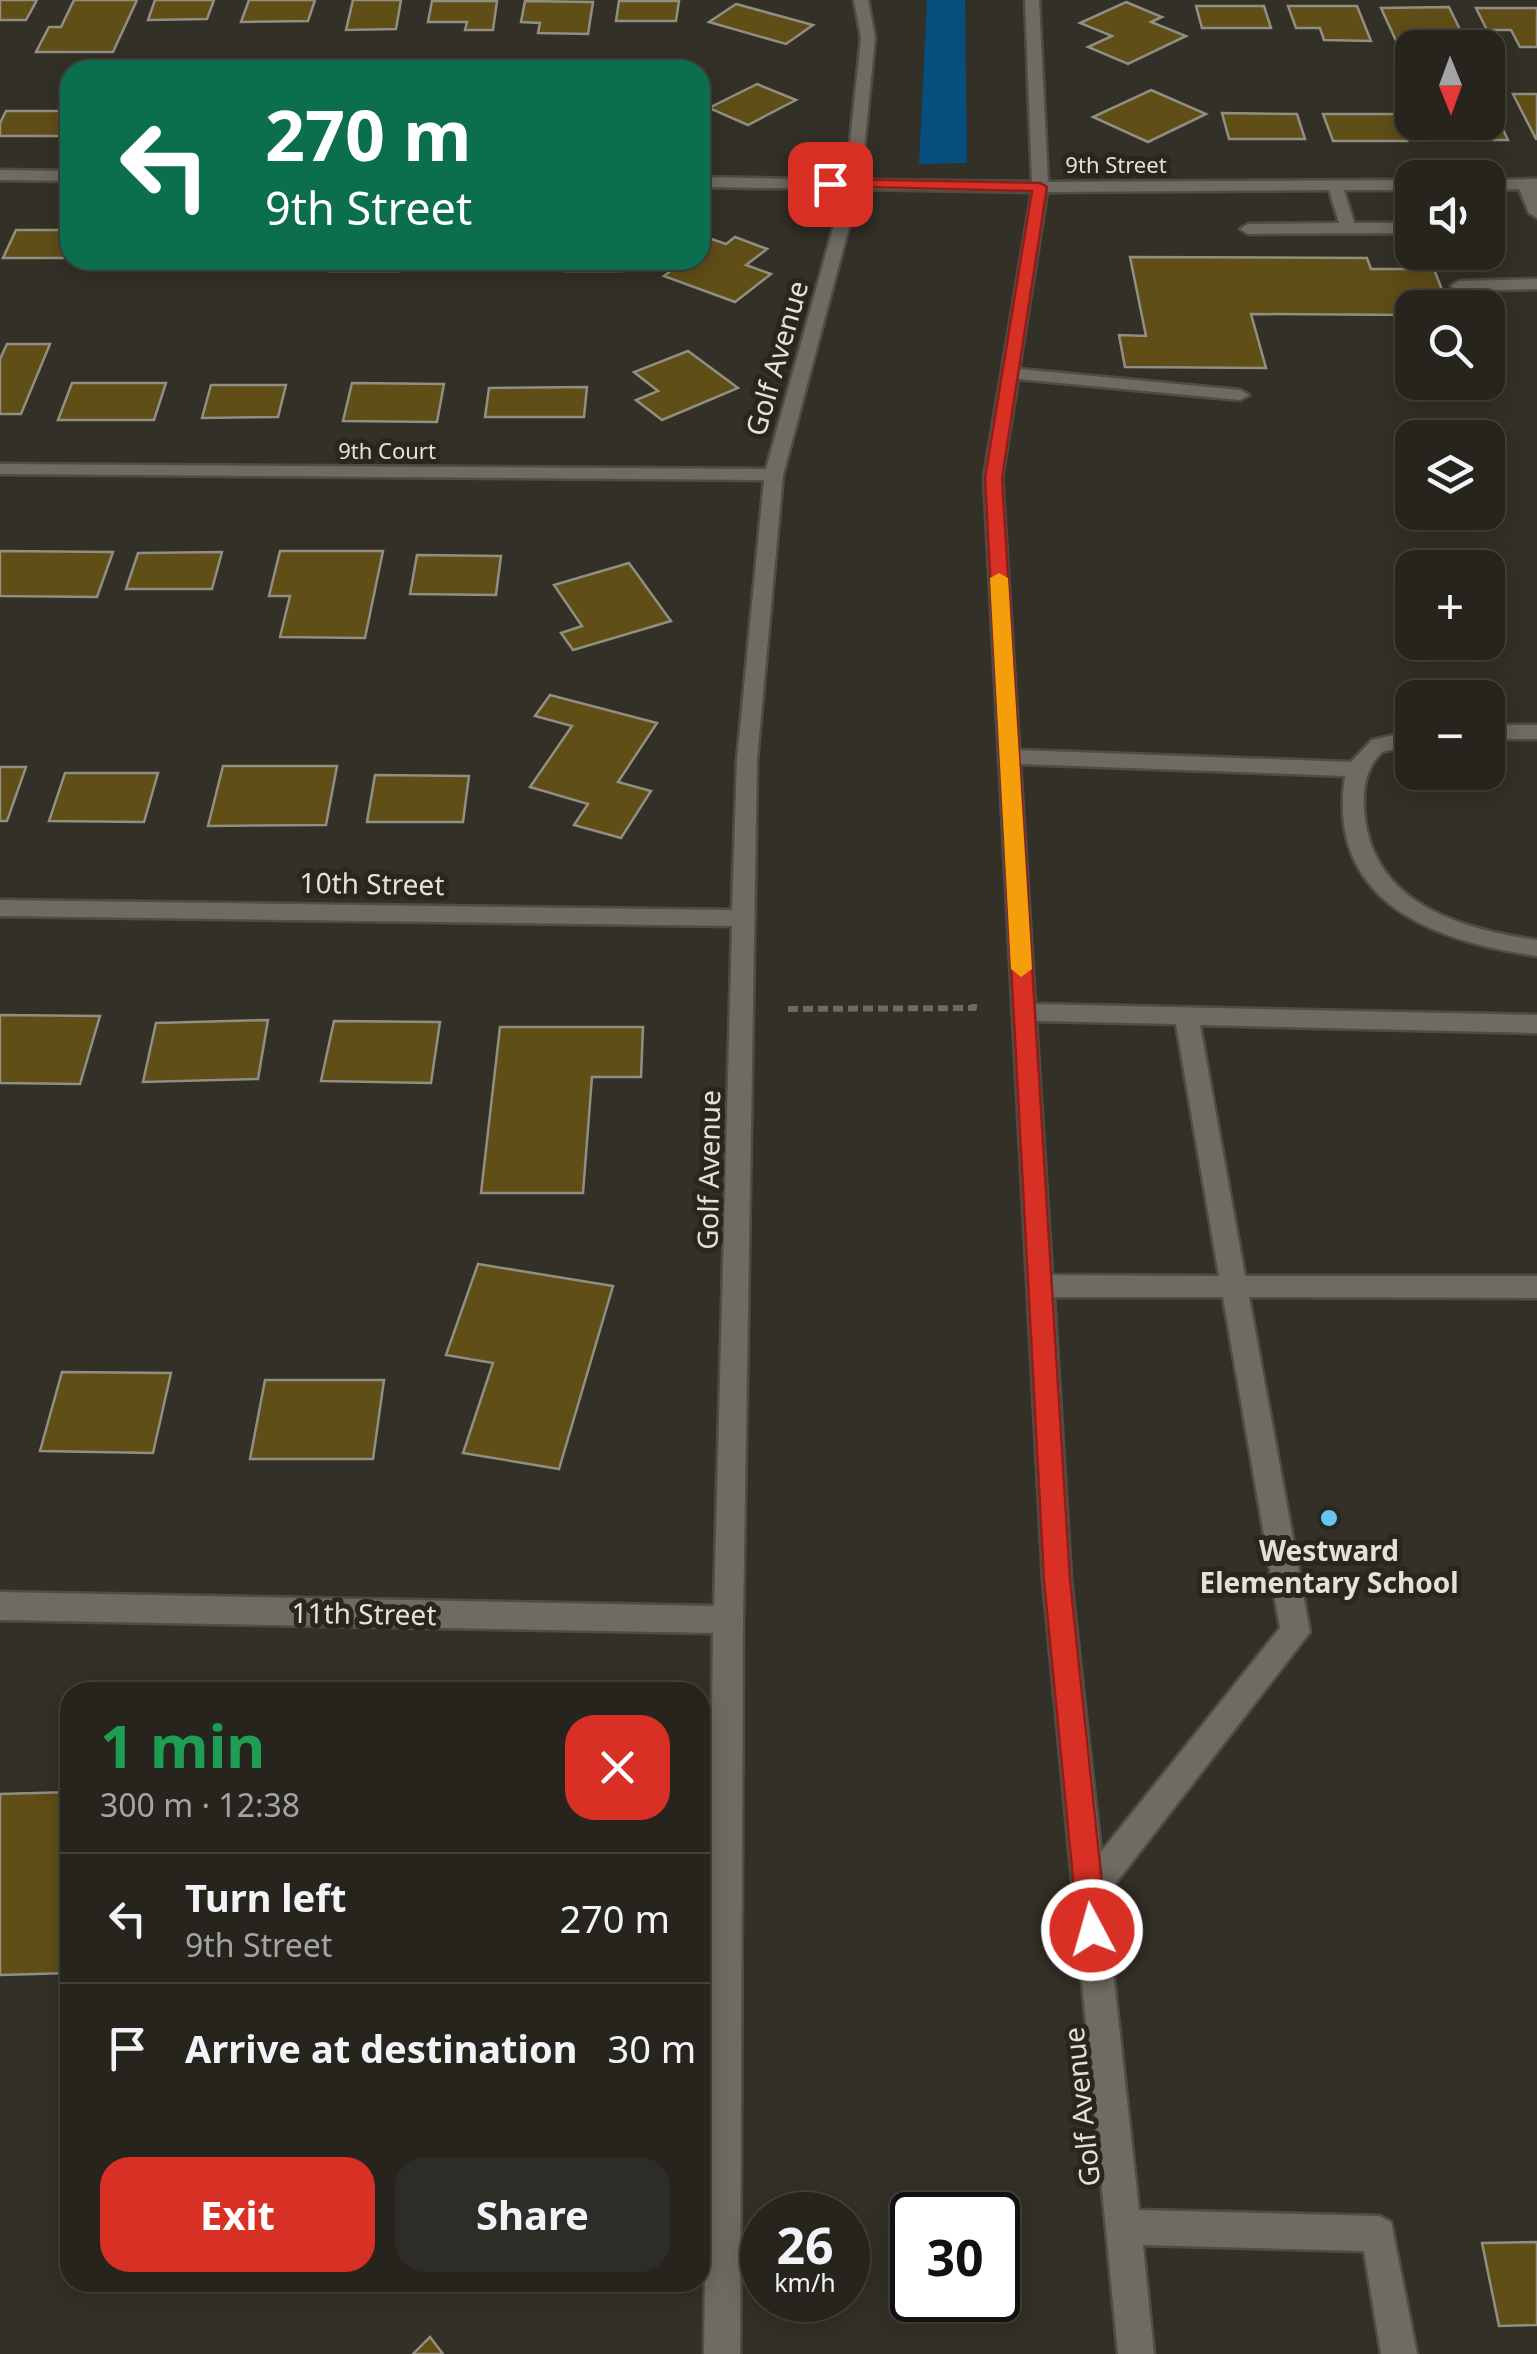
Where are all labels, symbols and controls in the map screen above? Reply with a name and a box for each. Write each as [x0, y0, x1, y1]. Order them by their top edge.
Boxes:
north arrow [1395, 30, 1505, 140]
map controls [1395, 30, 1505, 790]
text: 270 m [265, 86, 472, 182]
icon: left [100, 100, 230, 230]
pin [788, 142, 873, 227]
street label: 9th Street [1065, 149, 1167, 179]
icon: arrive [803, 157, 858, 212]
button: sound [1395, 160, 1505, 270]
text: 9th Street [265, 177, 472, 238]
street label: Golf Avenue [736, 276, 816, 440]
button: search [1395, 290, 1505, 400]
button: layers [1395, 420, 1505, 530]
street label: 9th Court [338, 435, 436, 465]
button: + [1395, 550, 1505, 660]
button: − [1395, 680, 1505, 790]
street label: 10th Street [299, 863, 445, 903]
street label: Golf Avenue [688, 1090, 728, 1250]
marker: Westward Elementary School [1318, 1507, 1340, 1529]
place label: Westward Elementary School [1199, 1531, 1459, 1601]
street label: 11th Street [291, 1593, 437, 1633]
text: 1 min [100, 1704, 265, 1786]
button: close [565, 1715, 670, 1820]
text: 300 m · 12:38 [100, 1783, 300, 1826]
text: Turn left [185, 1871, 347, 1923]
position arrow [1040, 1878, 1144, 1982]
icon: left [100, 1891, 155, 1946]
text: 270 m [559, 1892, 670, 1944]
text: 9th Street [185, 1923, 332, 1966]
icon: arrive [100, 2021, 155, 2076]
text: Arrive at destination [185, 2022, 577, 2074]
text: 30 m [607, 2022, 696, 2074]
street label: Golf Avenue [1054, 2026, 1108, 2188]
button: Exit [100, 2157, 375, 2272]
button: Share [395, 2157, 670, 2272]
speed limit sign: 30 [890, 2192, 1020, 2322]
text: 26 [776, 2211, 834, 2279]
text: km/h [774, 2265, 836, 2299]

